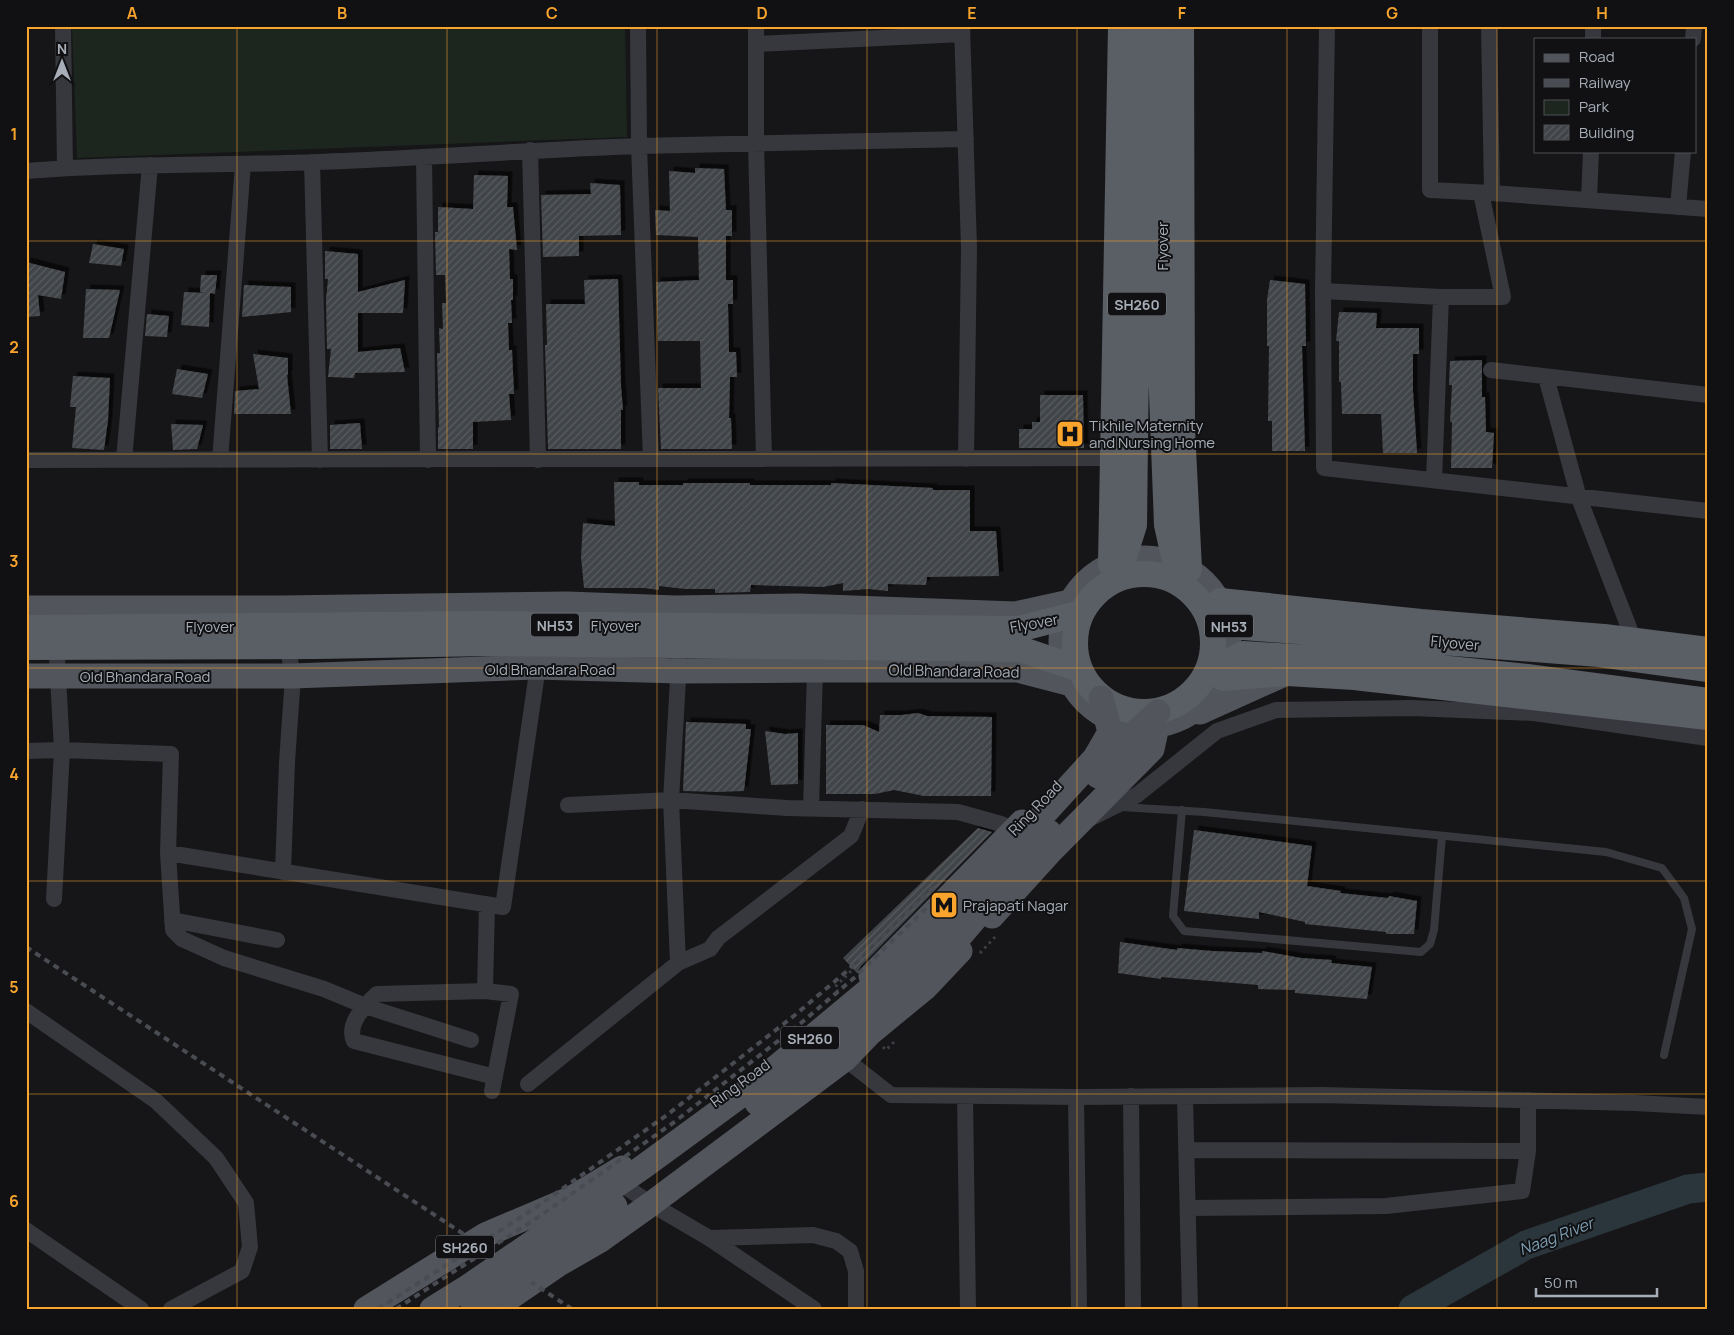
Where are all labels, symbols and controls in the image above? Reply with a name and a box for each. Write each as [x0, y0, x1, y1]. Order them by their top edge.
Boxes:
text: A [127, 2, 138, 24]
text: B [337, 2, 347, 24]
text: C [546, 2, 558, 24]
text: D [756, 2, 768, 24]
text: E [967, 2, 977, 24]
text: F [1178, 2, 1187, 24]
text: G [1386, 2, 1398, 24]
text: H [1596, 2, 1608, 24]
north arrow [38, 38, 88, 88]
legend [1534, 38, 1696, 152]
text: N [57, 39, 67, 58]
text: Road [1579, 46, 1615, 67]
text: Railway [1579, 72, 1631, 93]
text: Park [1579, 96, 1609, 117]
text: Building [1579, 122, 1634, 143]
text: 1 [10, 123, 18, 145]
street label: Flyover [1152, 221, 1173, 270]
road number: SH260 [1108, 292, 1166, 316]
text: 2 [9, 336, 19, 358]
place label: Tikhile Maternity and Nursing Home [1089, 415, 1215, 453]
hospital icon: Tikhile Maternity and Nursing Home [1055, 419, 1085, 449]
text: 3 [9, 550, 19, 572]
street label: Flyover [1008, 608, 1060, 638]
road number: NH53 [531, 614, 579, 636]
road number: NH53 [1205, 614, 1253, 638]
street label: Flyover [591, 615, 640, 636]
street label: Flyover [186, 616, 235, 637]
street label: Flyover [1430, 630, 1481, 656]
street label: Old Bhandara Road [485, 659, 615, 680]
street label: Old Bhandara Road [888, 659, 1020, 683]
street label: Old Bhandara Road [80, 666, 210, 687]
text: 4 [9, 763, 19, 785]
street label: Ring Road [1003, 776, 1067, 840]
metro station icon: Prajapati Nagar [929, 890, 959, 920]
place label: Prajapati Nagar [963, 895, 1069, 916]
text: 5 [9, 976, 19, 998]
road number: SH260 [781, 1026, 839, 1050]
street label: Ring Road [706, 1054, 774, 1112]
text: 6 [9, 1190, 19, 1212]
water label: Naag River [1516, 1211, 1599, 1260]
road number: SH260 [436, 1236, 494, 1258]
scale bar [1536, 1265, 1658, 1297]
text: 50 m [1544, 1272, 1578, 1293]

